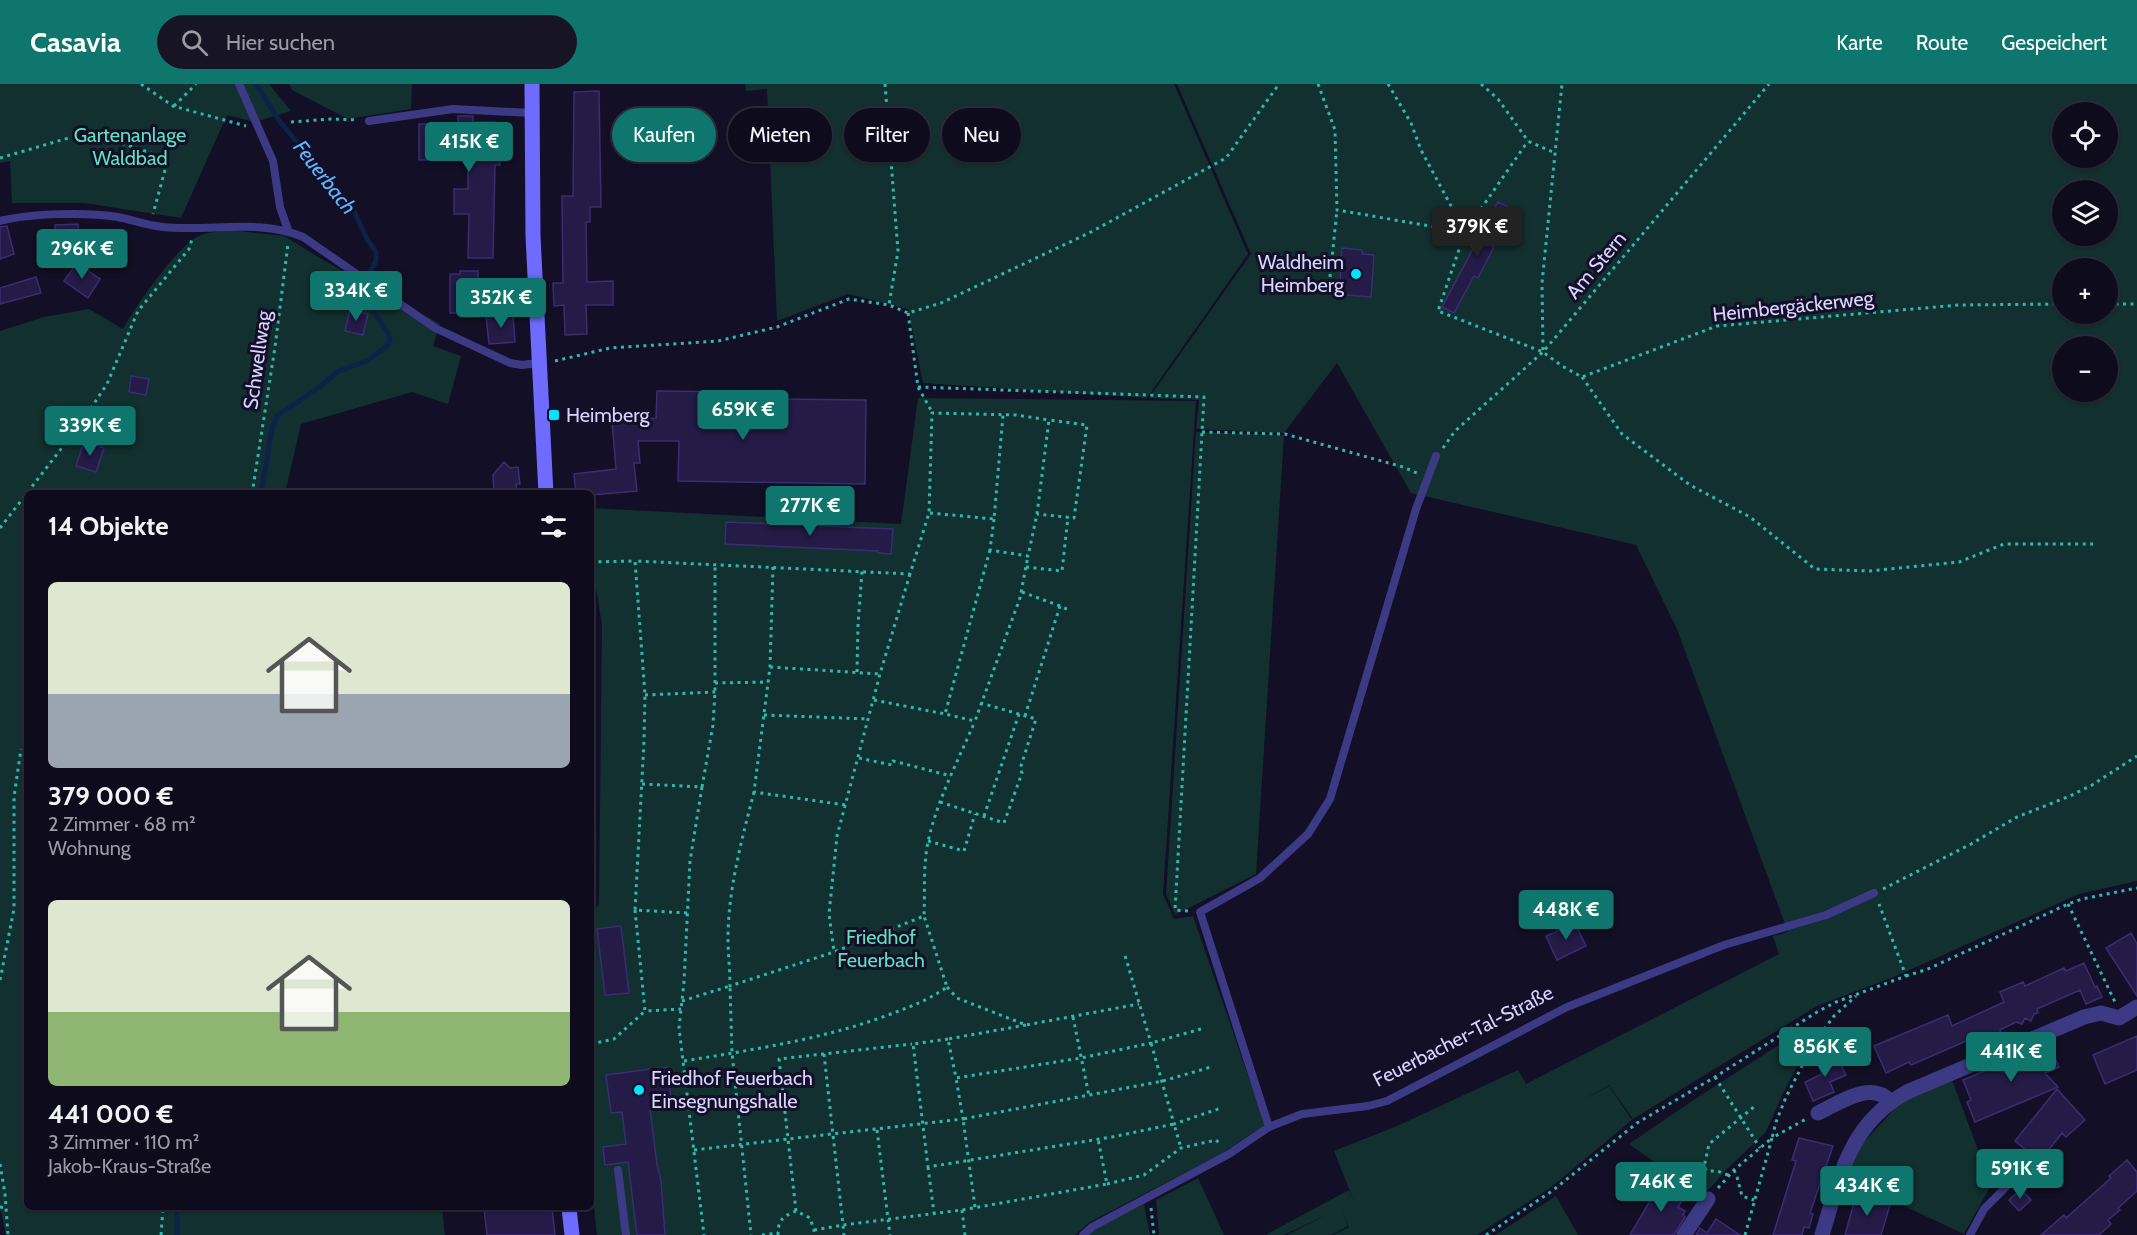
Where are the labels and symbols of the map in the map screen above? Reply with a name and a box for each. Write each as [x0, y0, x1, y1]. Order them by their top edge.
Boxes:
pin: 415K € [420, 122, 518, 173]
park label: Gartenanlage Waldbad [74, 123, 186, 170]
water label: Feuerbach [288, 135, 362, 219]
pin: 379K € [1428, 207, 1526, 258]
street label: Am Stern [1561, 227, 1631, 303]
pin: 296K € [33, 229, 131, 280]
place label: Waldheim Heimberg [1258, 250, 1345, 297]
marker: Waldheim Heimberg [1349, 267, 1363, 281]
pin: 334K € [307, 271, 405, 322]
pin: 352K € [452, 278, 550, 329]
street label: Heimbergäckerweg [1711, 286, 1876, 326]
street label: Schwellwag [238, 308, 276, 411]
pin: 659K € [694, 390, 792, 441]
place label: Heimberg [566, 403, 650, 427]
pin: 339K € [41, 406, 139, 457]
marker: Heimberg [547, 408, 561, 422]
pin: 277K € [761, 486, 859, 537]
pin: 448K € [1517, 890, 1615, 941]
park label: Friedhof Feuerbach [837, 925, 925, 972]
street label: Feuerbacher-Tal-Straße [1369, 980, 1557, 1092]
pin: 856K € [1776, 1027, 1874, 1078]
pin: 441K € [1962, 1032, 2060, 1083]
place label: Friedhof Feuerbach Einsegnungshalle [651, 1066, 813, 1113]
marker: Friedhof Feuerbach Einsegnungshalle [632, 1083, 646, 1097]
pin: 591K € [1971, 1149, 2069, 1200]
pin: 746K € [1612, 1162, 1710, 1213]
pin: 434K € [1818, 1166, 1916, 1217]

